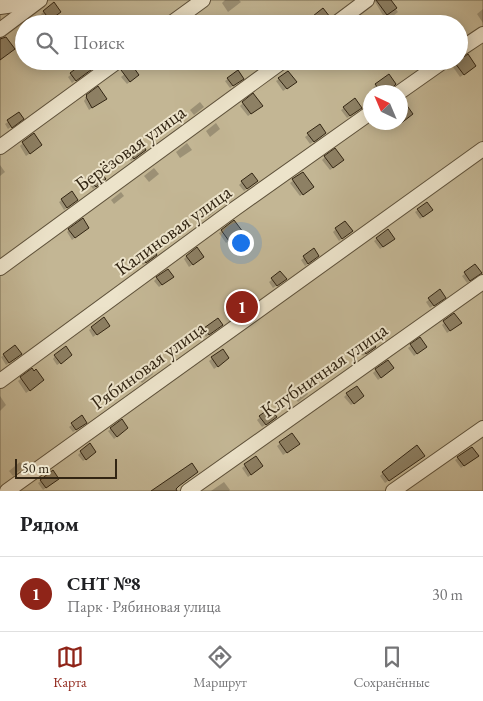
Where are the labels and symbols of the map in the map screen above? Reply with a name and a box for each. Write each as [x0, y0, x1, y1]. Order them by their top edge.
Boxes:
north arrow [363, 85, 408, 130]
street label: Берёзовая улица [69, 99, 191, 197]
street label: Калиновая улица [110, 179, 236, 281]
your location [228, 230, 254, 256]
pin: 1 [226, 288, 258, 326]
street label: Рябиновая улица [85, 315, 211, 415]
street label: Клубничная улица [255, 317, 393, 423]
scale bar [15, 456, 118, 479]

